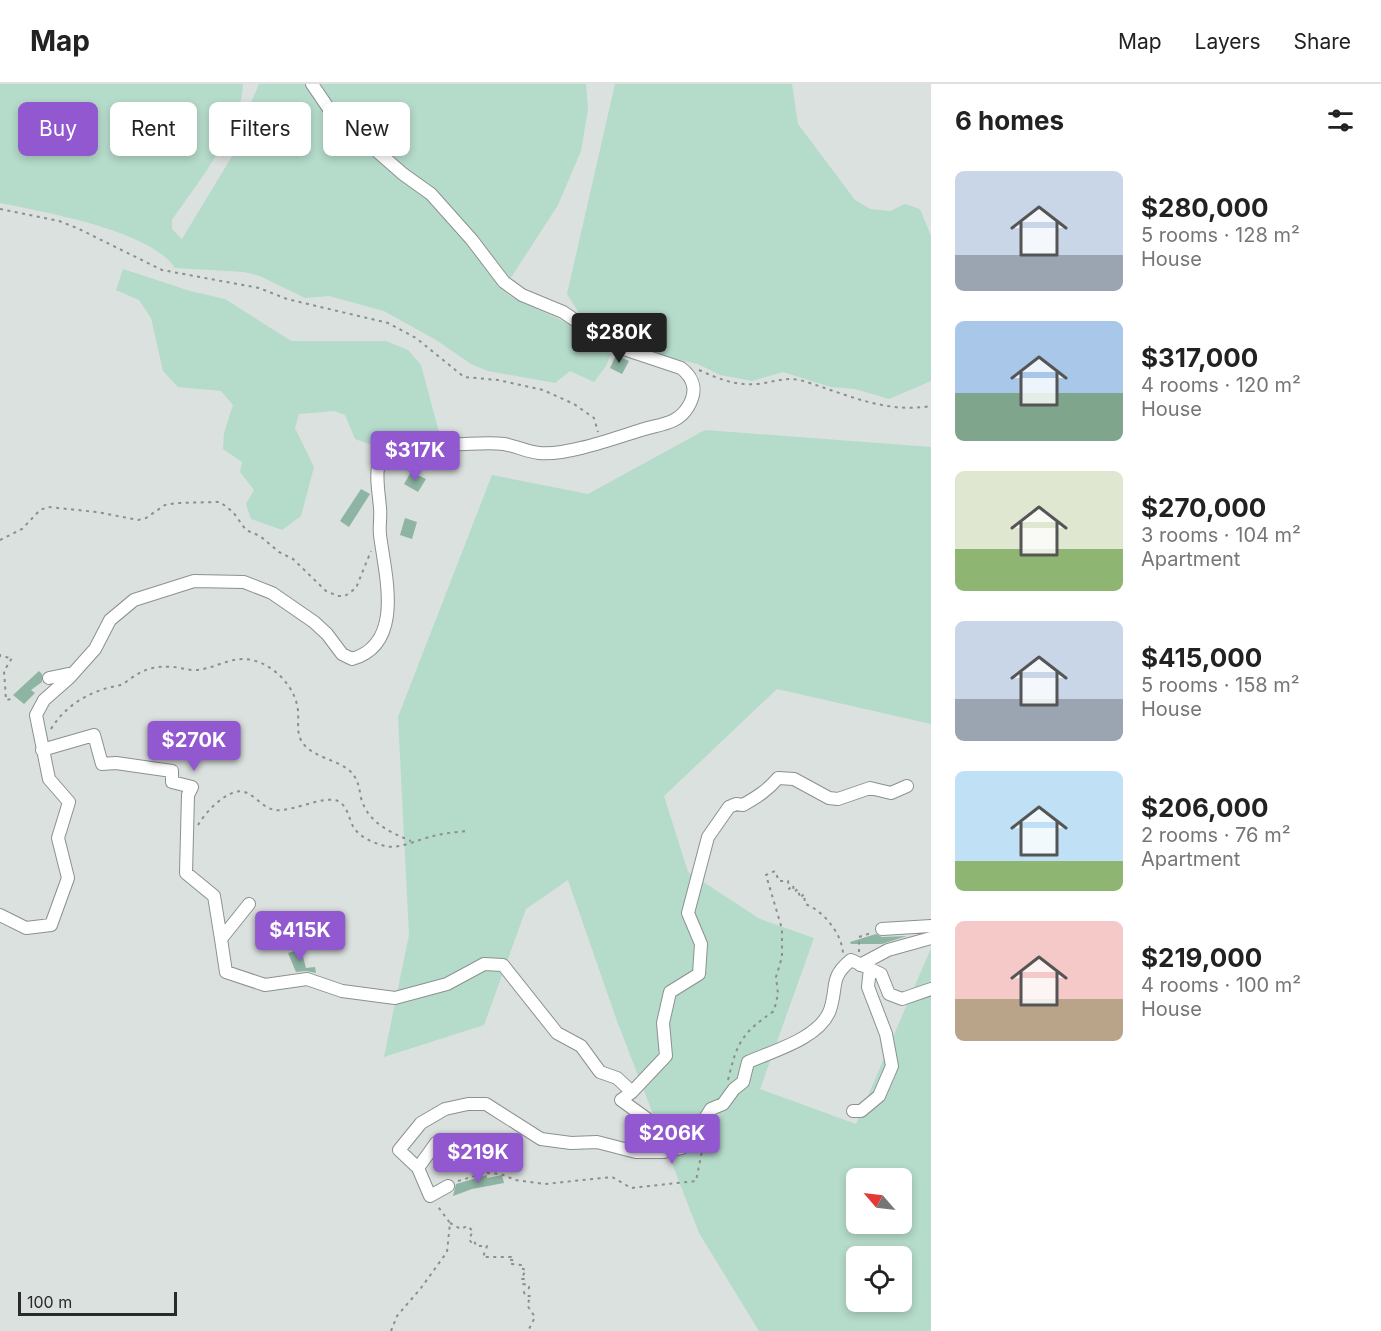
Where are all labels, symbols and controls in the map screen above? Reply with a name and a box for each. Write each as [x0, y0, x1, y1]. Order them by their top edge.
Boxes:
text: Map [30, 24, 90, 58]
text: Map [1118, 29, 1162, 54]
text: Layers [1195, 29, 1261, 54]
text: Share [1294, 29, 1351, 54]
chip: Buy [18, 102, 98, 156]
chip: Rent [110, 102, 197, 156]
chip: Filters [209, 102, 311, 156]
chip: New [323, 102, 410, 156]
icon: filters [1324, 104, 1357, 137]
text: 6 homes [955, 105, 1064, 136]
text: $280,000 [1141, 192, 1269, 223]
icon: home [1003, 195, 1075, 267]
text: 5 rooms · 128 m² [1141, 223, 1300, 247]
text: House [1141, 247, 1202, 271]
pin: $280K [577, 313, 661, 364]
text: $280K [586, 320, 652, 344]
text: $317,000 [1141, 342, 1258, 373]
icon: home [1003, 345, 1075, 417]
text: 4 rooms · 120 m² [1141, 373, 1301, 397]
text: House [1141, 397, 1202, 421]
pin: $317K [373, 431, 457, 482]
text: $317K [385, 438, 445, 462]
text: $270,000 [1141, 492, 1266, 523]
icon: home [1003, 495, 1075, 567]
text: 3 rooms · 104 m² [1141, 523, 1301, 547]
text: Apartment [1141, 547, 1240, 571]
text: $415,000 [1141, 642, 1262, 673]
icon: home [1003, 645, 1075, 717]
text: 5 rooms · 158 m² [1141, 673, 1300, 697]
text: House [1141, 697, 1202, 721]
pin: $270K [152, 721, 236, 772]
text: $270K [162, 728, 226, 752]
text: $206,000 [1141, 792, 1269, 823]
icon: home [1003, 795, 1075, 867]
text: 2 rooms · 76 m² [1141, 823, 1290, 847]
text: Apartment [1141, 847, 1240, 871]
pin: $415K [258, 911, 342, 962]
text: $415K [269, 918, 331, 942]
text: $219,000 [1141, 942, 1262, 973]
icon: home [1003, 945, 1075, 1017]
text: 4 rooms · 100 m² [1141, 973, 1301, 997]
text: House [1141, 997, 1202, 1021]
pin: $206K [630, 1114, 714, 1165]
text: $206K [639, 1121, 705, 1145]
pin: $219K [436, 1133, 520, 1184]
text: $219K [447, 1140, 509, 1164]
north arrow [846, 1168, 912, 1234]
map controls [846, 1168, 912, 1312]
button: locate [846, 1246, 912, 1312]
scale bar [18, 1289, 177, 1316]
text: 100 m [27, 1292, 72, 1312]

